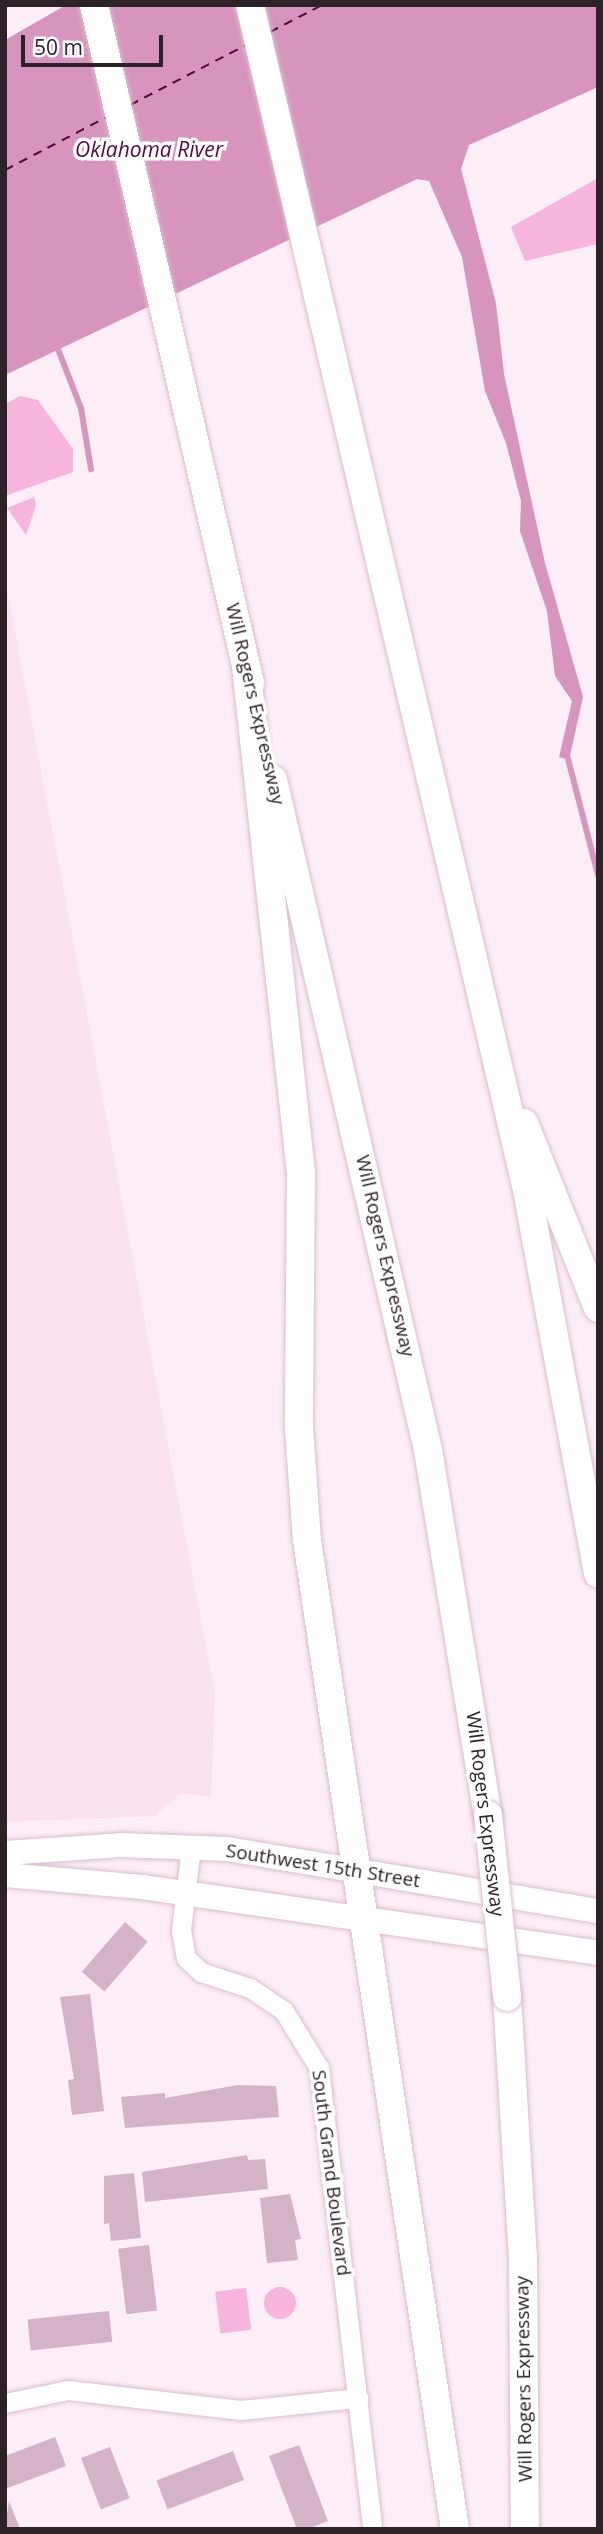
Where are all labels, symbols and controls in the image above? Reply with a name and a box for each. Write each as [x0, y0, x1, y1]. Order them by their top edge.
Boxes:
scale bar [24, 21, 166, 65]
text: 50 m [34, 33, 83, 61]
water label: Oklahoma River [75, 136, 223, 162]
street label: Will Rogers Expressway [221, 601, 289, 807]
street label: Will Rogers Expressway [351, 1153, 419, 1359]
street label: Will Rogers Expressway [461, 1710, 509, 1918]
street label: Southwest 15th Street [224, 1839, 422, 1893]
street label: South Grand Boulevard [307, 2069, 355, 2277]
street label: Will Rogers Expressway [511, 2276, 537, 2482]

